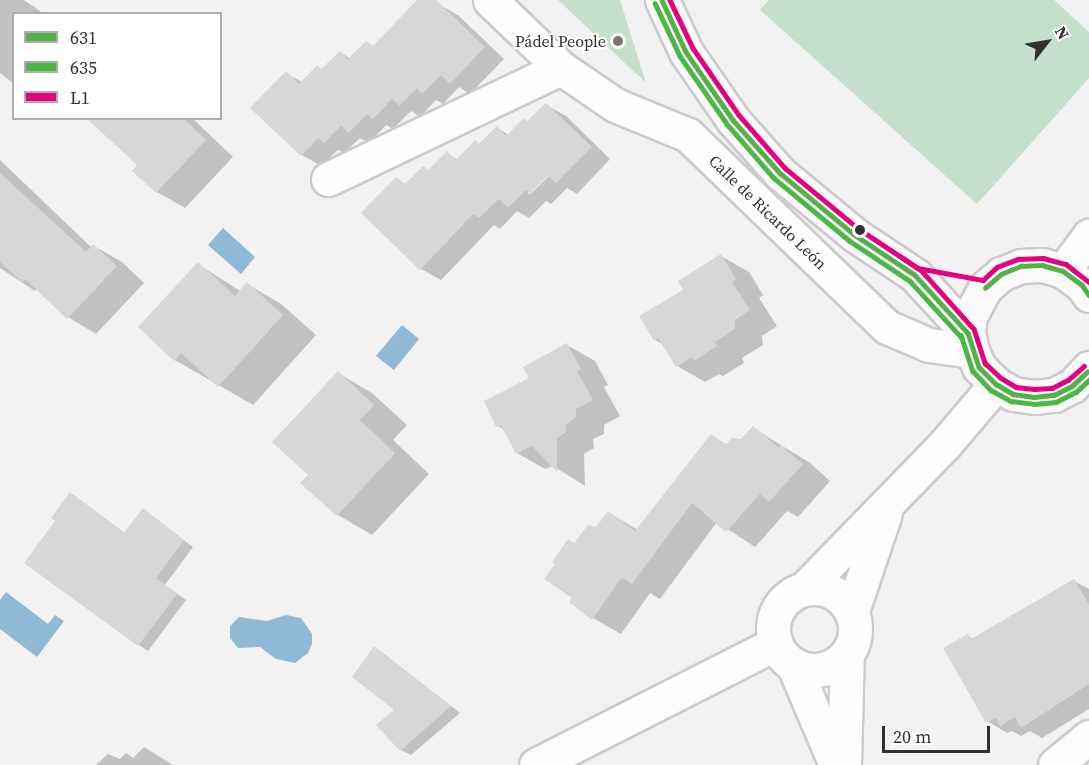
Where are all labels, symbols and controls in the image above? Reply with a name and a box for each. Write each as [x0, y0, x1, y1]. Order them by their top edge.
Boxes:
legend [12, 12, 222, 120]
north arrow [1017, 12, 1077, 72]
text: N [1050, 22, 1075, 43]
text: 631 [70, 25, 97, 50]
place label: Pádel People [515, 31, 606, 51]
marker: Pádel People [611, 34, 625, 48]
text: 635 [70, 55, 97, 80]
text: L1 [70, 85, 90, 110]
street label: Calle de Ricardo León [705, 151, 831, 273]
unlabelled marker [854, 224, 866, 236]
scale bar [885, 714, 993, 752]
text: 20 m [893, 724, 931, 749]

